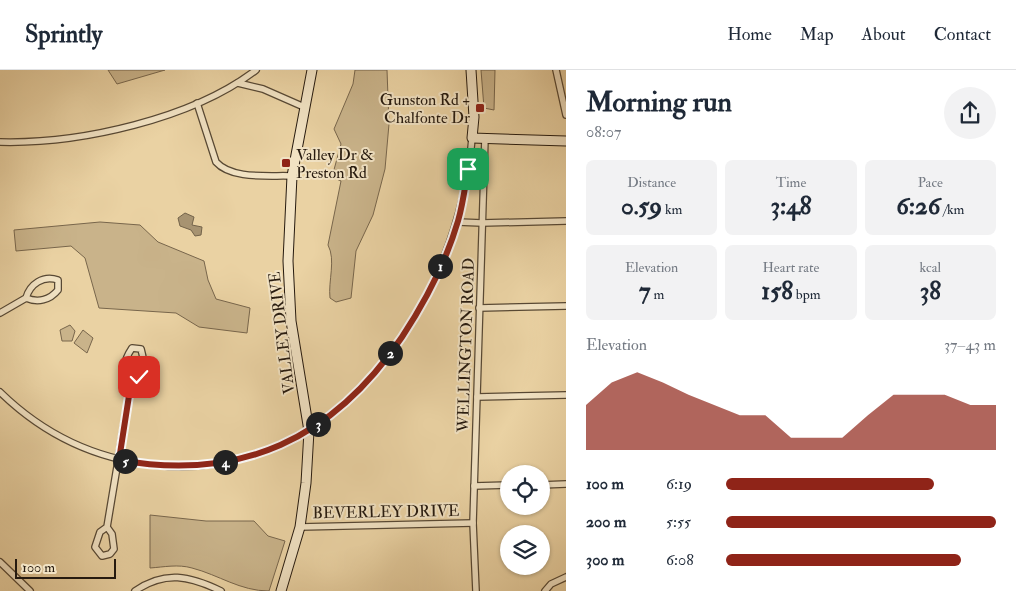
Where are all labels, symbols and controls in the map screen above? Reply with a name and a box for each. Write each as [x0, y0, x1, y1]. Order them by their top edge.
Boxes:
text: Sprintly [25, 19, 102, 50]
text: Home [727, 23, 772, 46]
text: Map [800, 23, 834, 46]
text: About [862, 23, 906, 46]
text: Contact [934, 23, 991, 46]
text: Morning run [586, 85, 732, 120]
button: share [944, 87, 996, 139]
place label: Gunston Rd + Chalfonte Dr [380, 90, 470, 128]
marker: Gunston Rd + Chalfonte Dr [474, 102, 486, 114]
text: 08:07 [586, 122, 621, 142]
place label: Valley Dr & Preston Rd [296, 145, 374, 183]
pin [447, 148, 489, 190]
icon: arrive [454, 155, 482, 183]
marker: Valley Dr & Preston Rd [280, 157, 292, 169]
text: Distance [627, 174, 676, 191]
text: Time [776, 174, 806, 191]
text: Pace [918, 174, 943, 191]
text: 0.59 [621, 191, 662, 222]
text: 3:48 [770, 191, 811, 222]
text: 6:26 [896, 191, 940, 222]
text: km [662, 201, 682, 218]
text: /km [940, 201, 964, 218]
pin: 1 [428, 254, 452, 278]
street label: WELLINGTON ROAD [453, 257, 479, 434]
text: 1 [438, 258, 443, 275]
text: Elevation [625, 259, 678, 276]
text: Heart rate [762, 259, 819, 276]
text: kcal [920, 259, 941, 276]
street label: VALLEY DRIVE [265, 270, 299, 395]
text: 7 [639, 276, 651, 307]
text: 158 [761, 276, 793, 307]
text: 38 [920, 276, 941, 307]
text: m [651, 286, 664, 303]
text: bpm [793, 286, 821, 303]
text: Elevation [586, 335, 647, 355]
text: 37–43 m [944, 335, 996, 355]
pin: 2 [378, 340, 402, 366]
text: 2 [387, 345, 394, 362]
pin [118, 356, 160, 398]
icon: check [125, 363, 153, 391]
pin: 3 [306, 412, 330, 436]
text: 3 [316, 416, 321, 433]
pin: 5 [112, 448, 138, 474]
pin: 4 [212, 450, 238, 474]
text: 5 [122, 453, 129, 470]
text: 4 [222, 454, 229, 471]
map controls [500, 465, 550, 575]
button: locate [500, 465, 550, 515]
text: 100 m [586, 474, 624, 494]
text: 6:19 [666, 474, 692, 494]
street label: BEVERLEY DRIVE [312, 501, 460, 523]
text: 200 m [586, 512, 626, 532]
text: 5:55 [666, 512, 691, 532]
button: layers [500, 525, 550, 575]
text: 300 m [586, 550, 624, 570]
text: 6:08 [666, 550, 694, 570]
scale bar [15, 556, 116, 579]
text: 100 m [22, 559, 55, 576]

